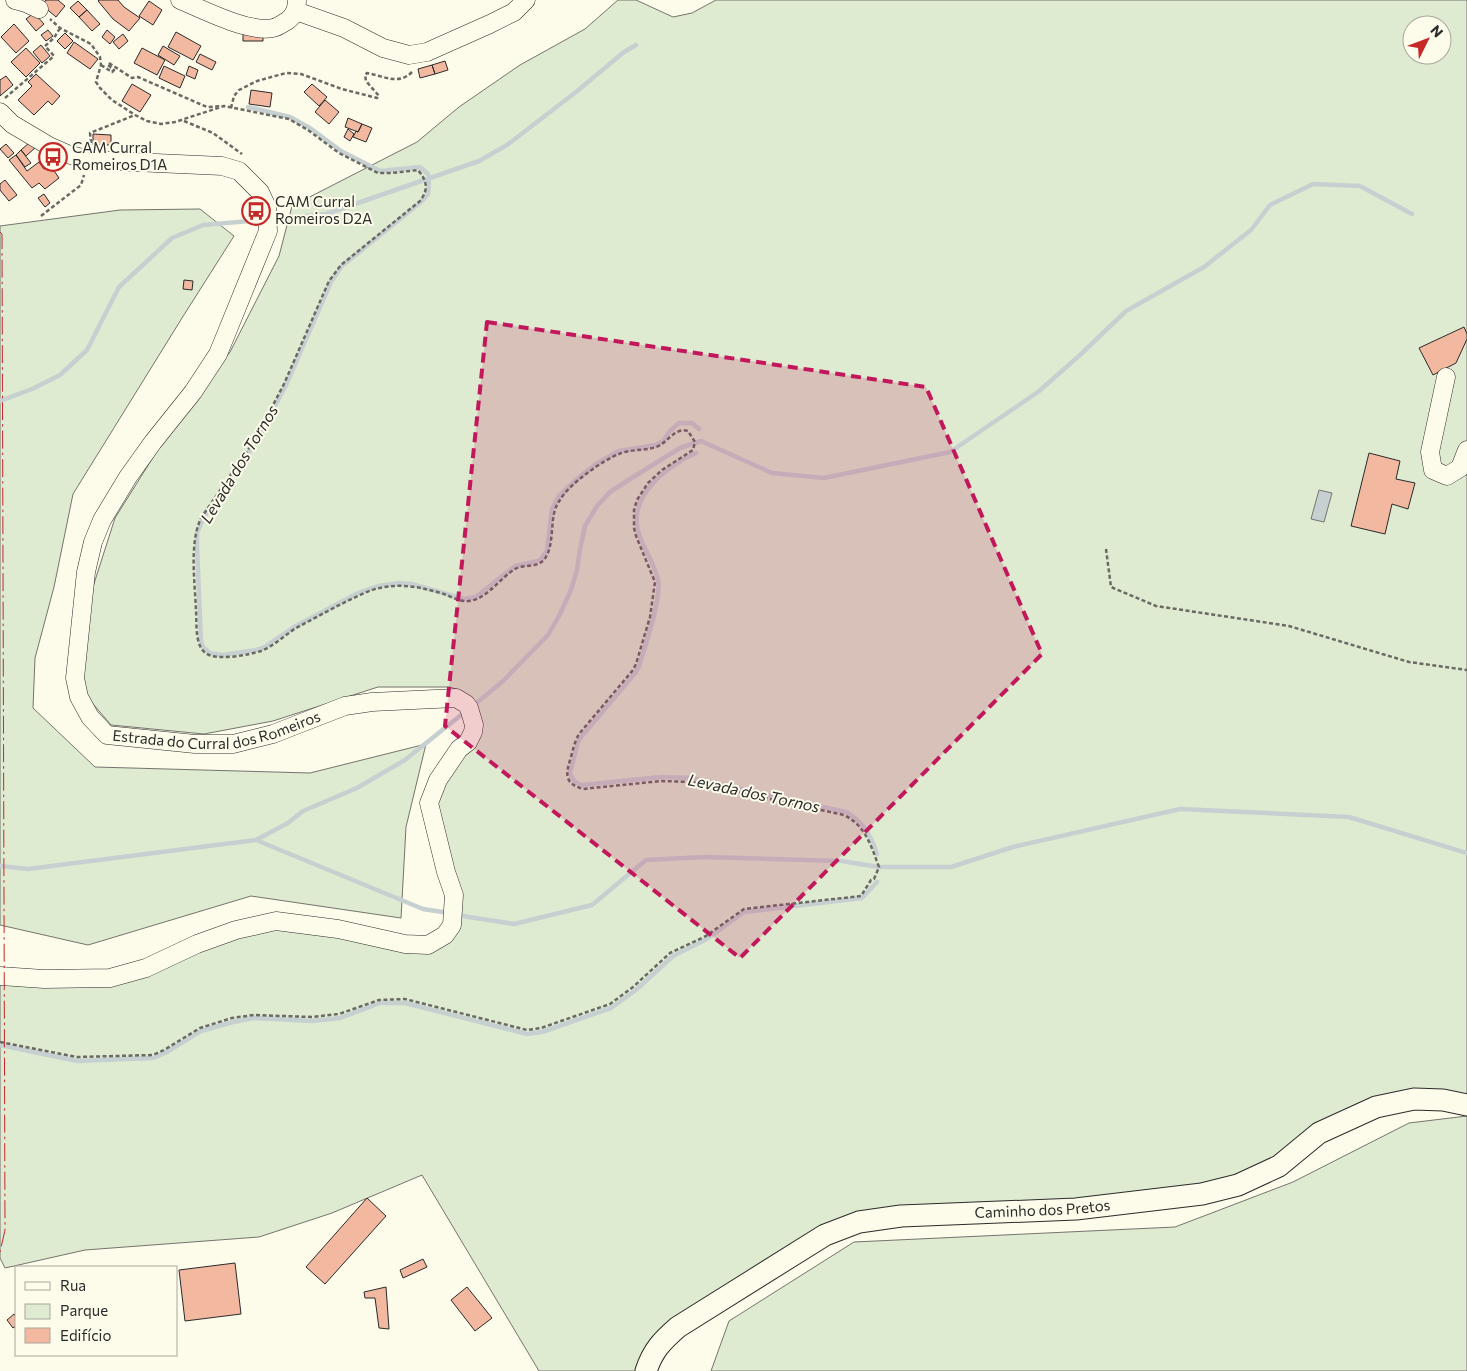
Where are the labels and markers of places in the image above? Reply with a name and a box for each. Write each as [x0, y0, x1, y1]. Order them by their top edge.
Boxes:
place label: CAM Curral Romeiros D1A [72, 138, 167, 173]
bus stop icon: CAM Curral Romeiros D1A [38, 142, 68, 172]
place label: CAM Curral Romeiros D2A [275, 192, 372, 227]
bus stop icon: CAM Curral Romeiros D2A [241, 196, 271, 226]

